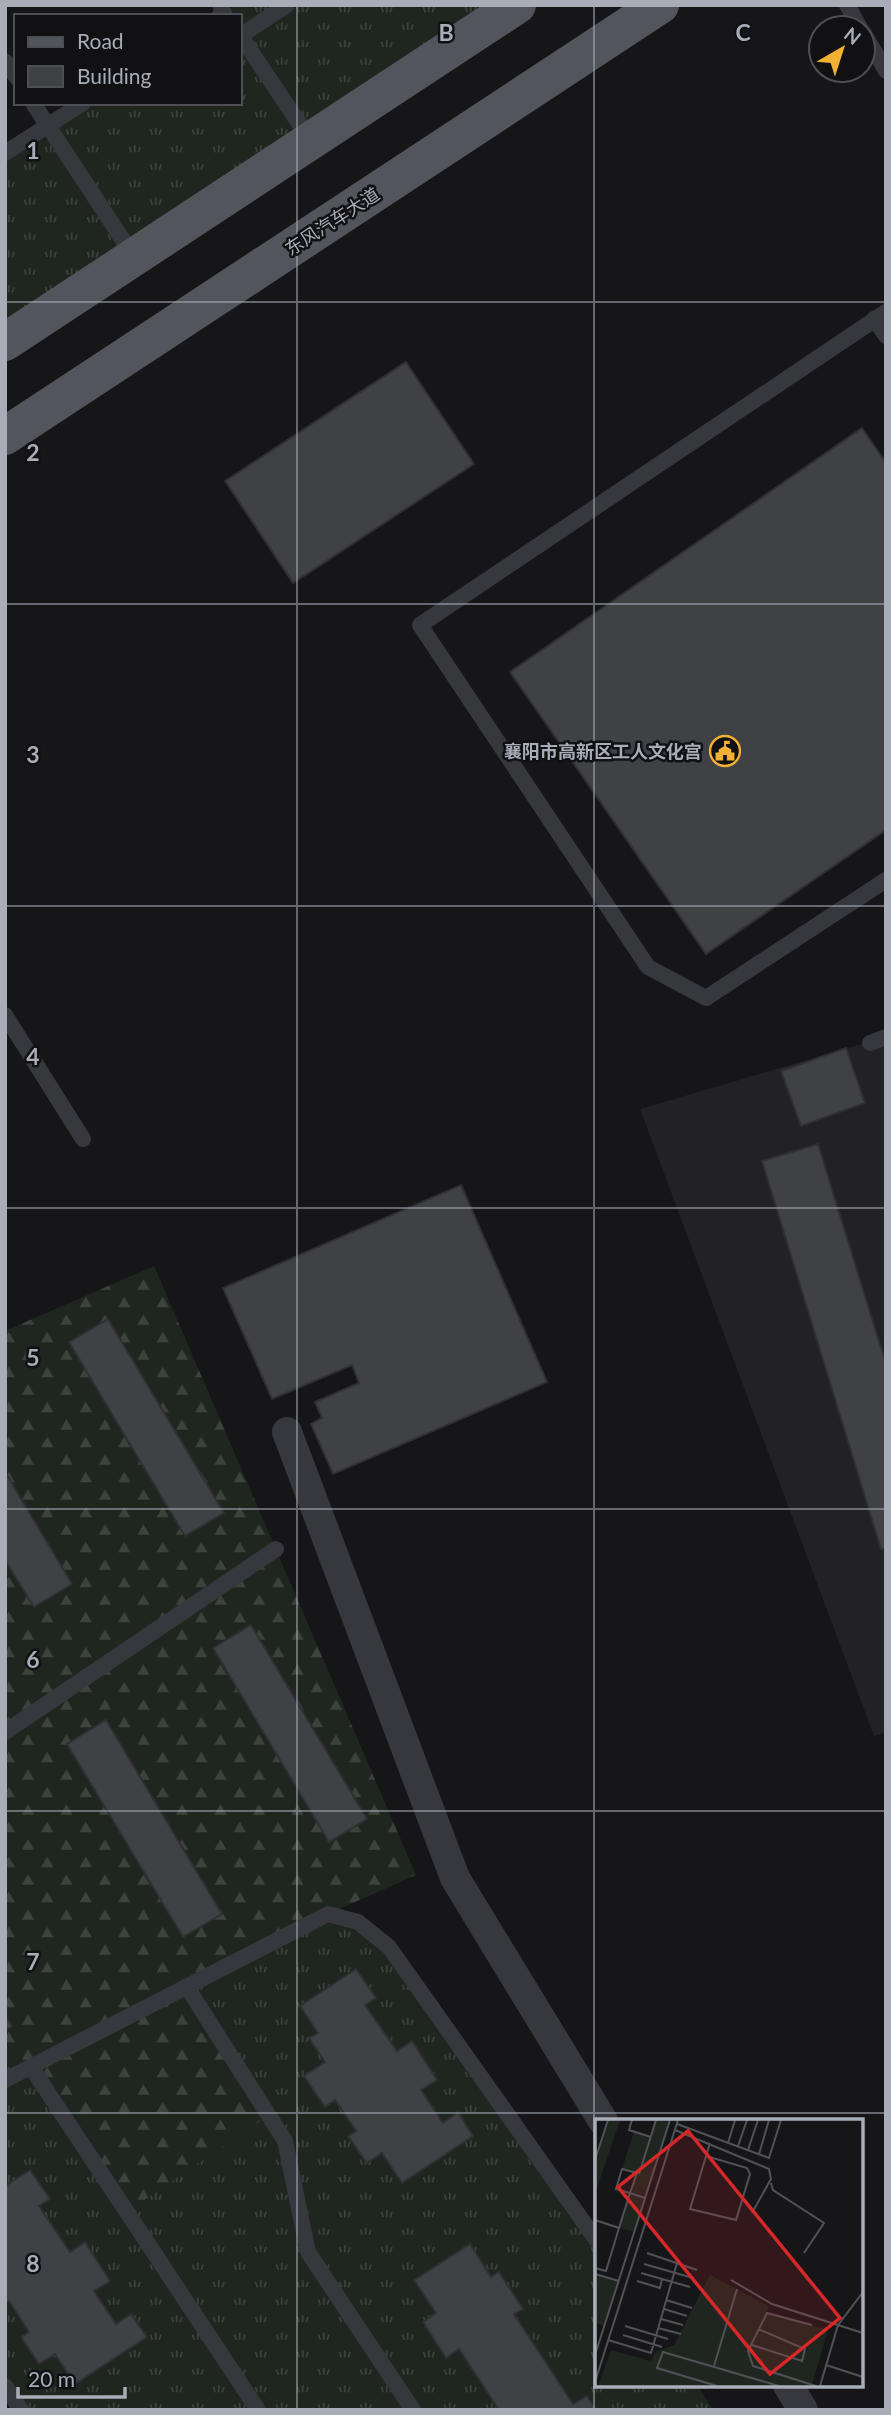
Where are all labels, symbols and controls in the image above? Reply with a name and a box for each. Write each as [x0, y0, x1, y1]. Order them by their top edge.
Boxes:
legend [14, 14, 242, 105]
north arrow [807, 14, 877, 84]
text: B [438, 18, 454, 46]
text: C [735, 18, 751, 46]
text: N [840, 22, 866, 49]
text: Road [77, 28, 124, 53]
text: Building [77, 63, 152, 88]
text: 1 [26, 136, 40, 164]
street label: 东风汽车大道 [281, 182, 383, 260]
text: 2 [26, 438, 40, 466]
public building icon: 襄阳市高新区工人文化宫 [708, 734, 742, 768]
text: 3 [26, 740, 40, 768]
place label: 襄阳市高新区工人文化宫 [504, 740, 702, 762]
text: 4 [26, 1042, 40, 1070]
text: 5 [26, 1343, 40, 1371]
text: 6 [26, 1645, 40, 1673]
text: 7 [26, 1947, 40, 1975]
inset map [595, 2119, 863, 2387]
text: 8 [26, 2249, 40, 2277]
scale bar [18, 2356, 124, 2400]
text: 20 m [28, 2366, 75, 2391]

